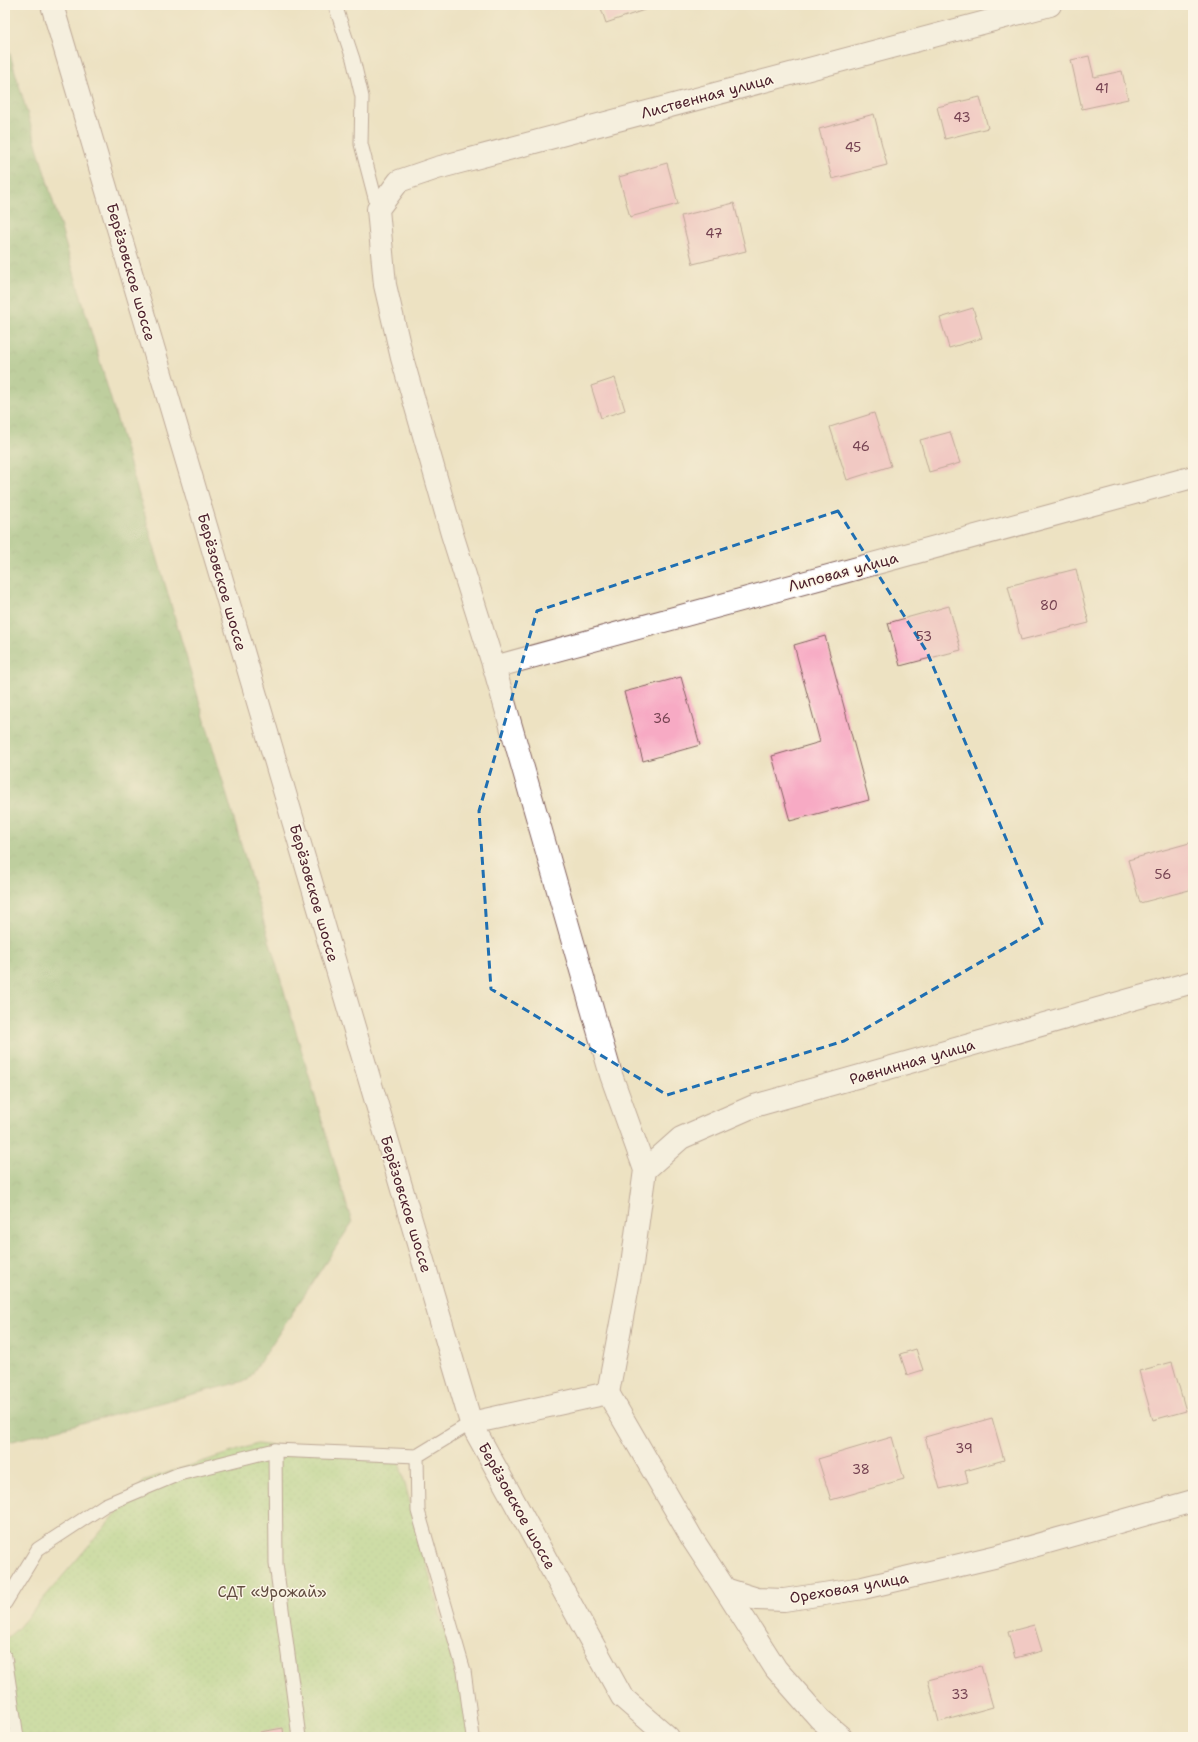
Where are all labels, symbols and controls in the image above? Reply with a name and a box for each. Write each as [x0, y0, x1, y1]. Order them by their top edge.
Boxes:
street label: Лиственная улица [639, 69, 776, 123]
house number: 41 [1095, 80, 1109, 97]
house number: 43 [953, 109, 971, 126]
house number: 45 [845, 139, 861, 156]
street label: Берёзовское шоссе [102, 201, 160, 343]
house number: 47 [705, 225, 723, 242]
house number: 46 [852, 438, 870, 455]
street label: Берёзовское шоссе [193, 511, 251, 653]
street label: Липовая улица [786, 548, 901, 596]
house number: 80 [1040, 597, 1058, 614]
house number: 53 [916, 628, 932, 645]
house number: 36 [653, 710, 671, 727]
street label: Берёзовское шоссе [285, 822, 343, 964]
house number: 56 [1155, 866, 1171, 883]
street label: Равнинная улица [847, 1034, 978, 1089]
street label: Берёзовское шоссе [376, 1133, 436, 1275]
street label: Берёзовское шоссе [474, 1439, 560, 1573]
house number: 39 [955, 1440, 973, 1457]
house number: 38 [852, 1461, 870, 1478]
street label: Ореховая улица [788, 1568, 911, 1608]
park label: СДТ «Урожай» [218, 1582, 326, 1602]
house number: 33 [951, 1686, 969, 1703]

